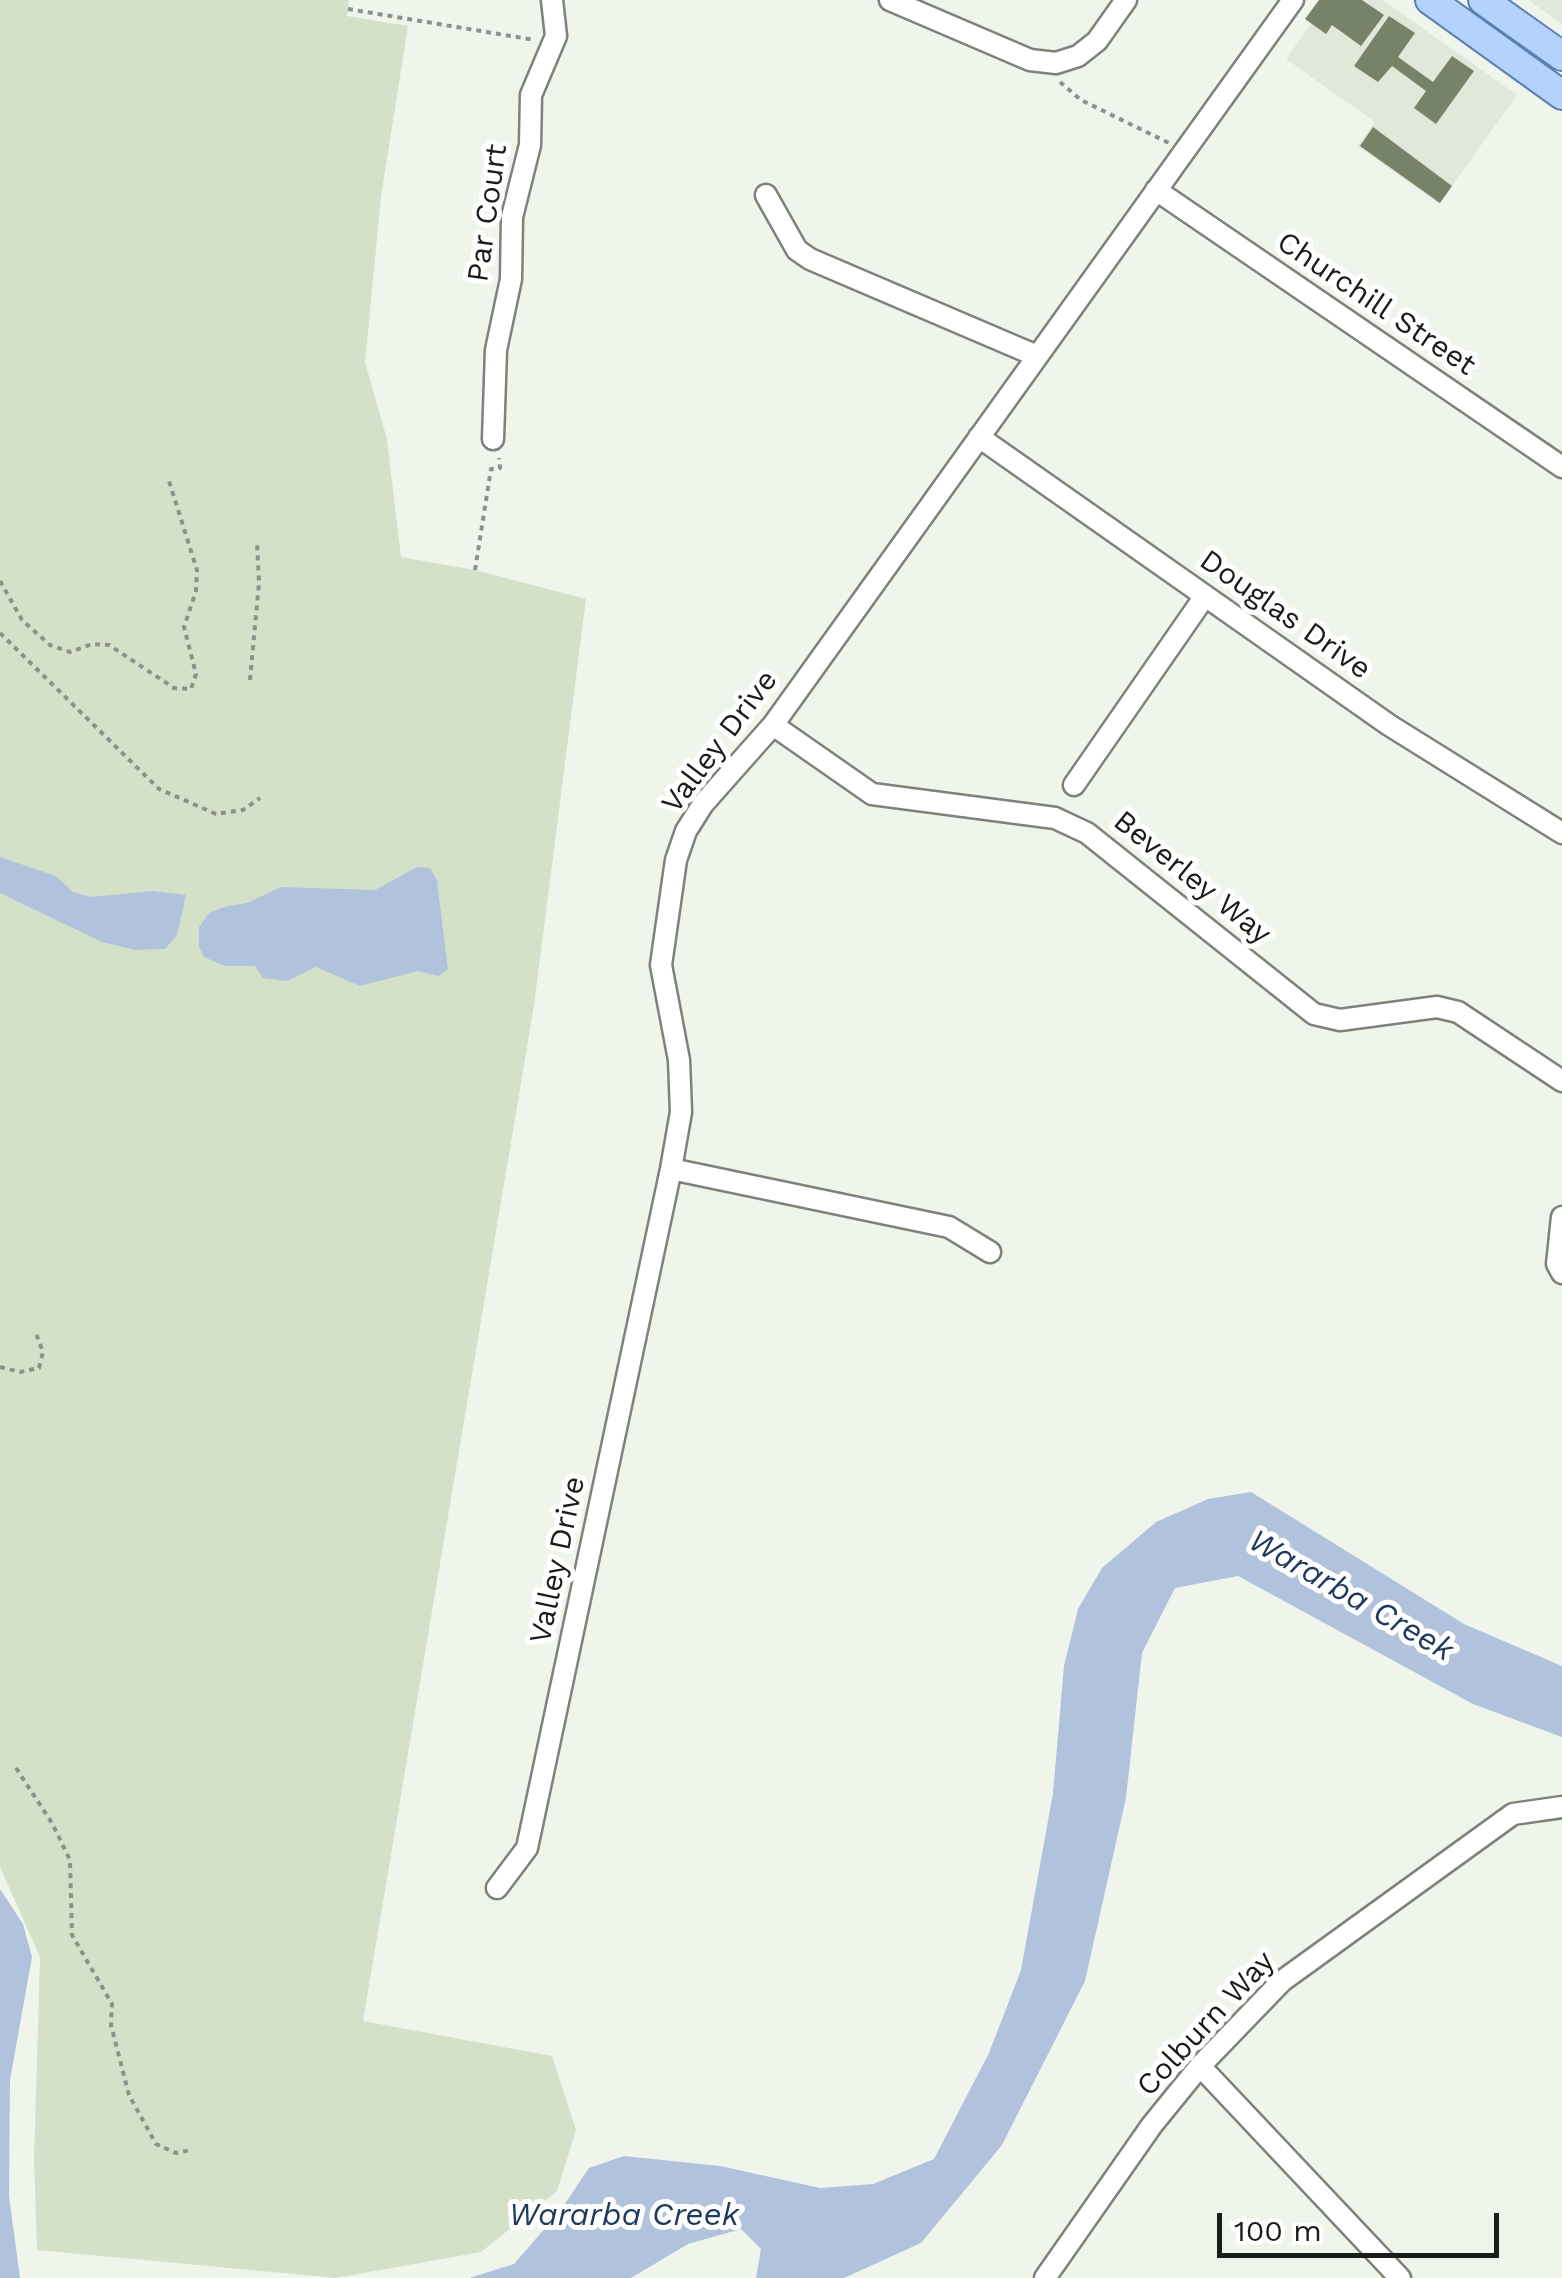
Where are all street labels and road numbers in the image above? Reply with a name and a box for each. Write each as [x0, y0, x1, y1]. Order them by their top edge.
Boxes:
street label: Par Court [461, 142, 515, 284]
street label: Churchill Street [1270, 224, 1482, 384]
street label: Douglas Drive [1192, 543, 1378, 687]
street label: Valley Drive [655, 663, 785, 821]
street label: Beverley Way [1106, 803, 1278, 953]
street label: Valley Drive [523, 1473, 593, 1647]
street label: Colburn Way [1130, 1944, 1282, 2104]

